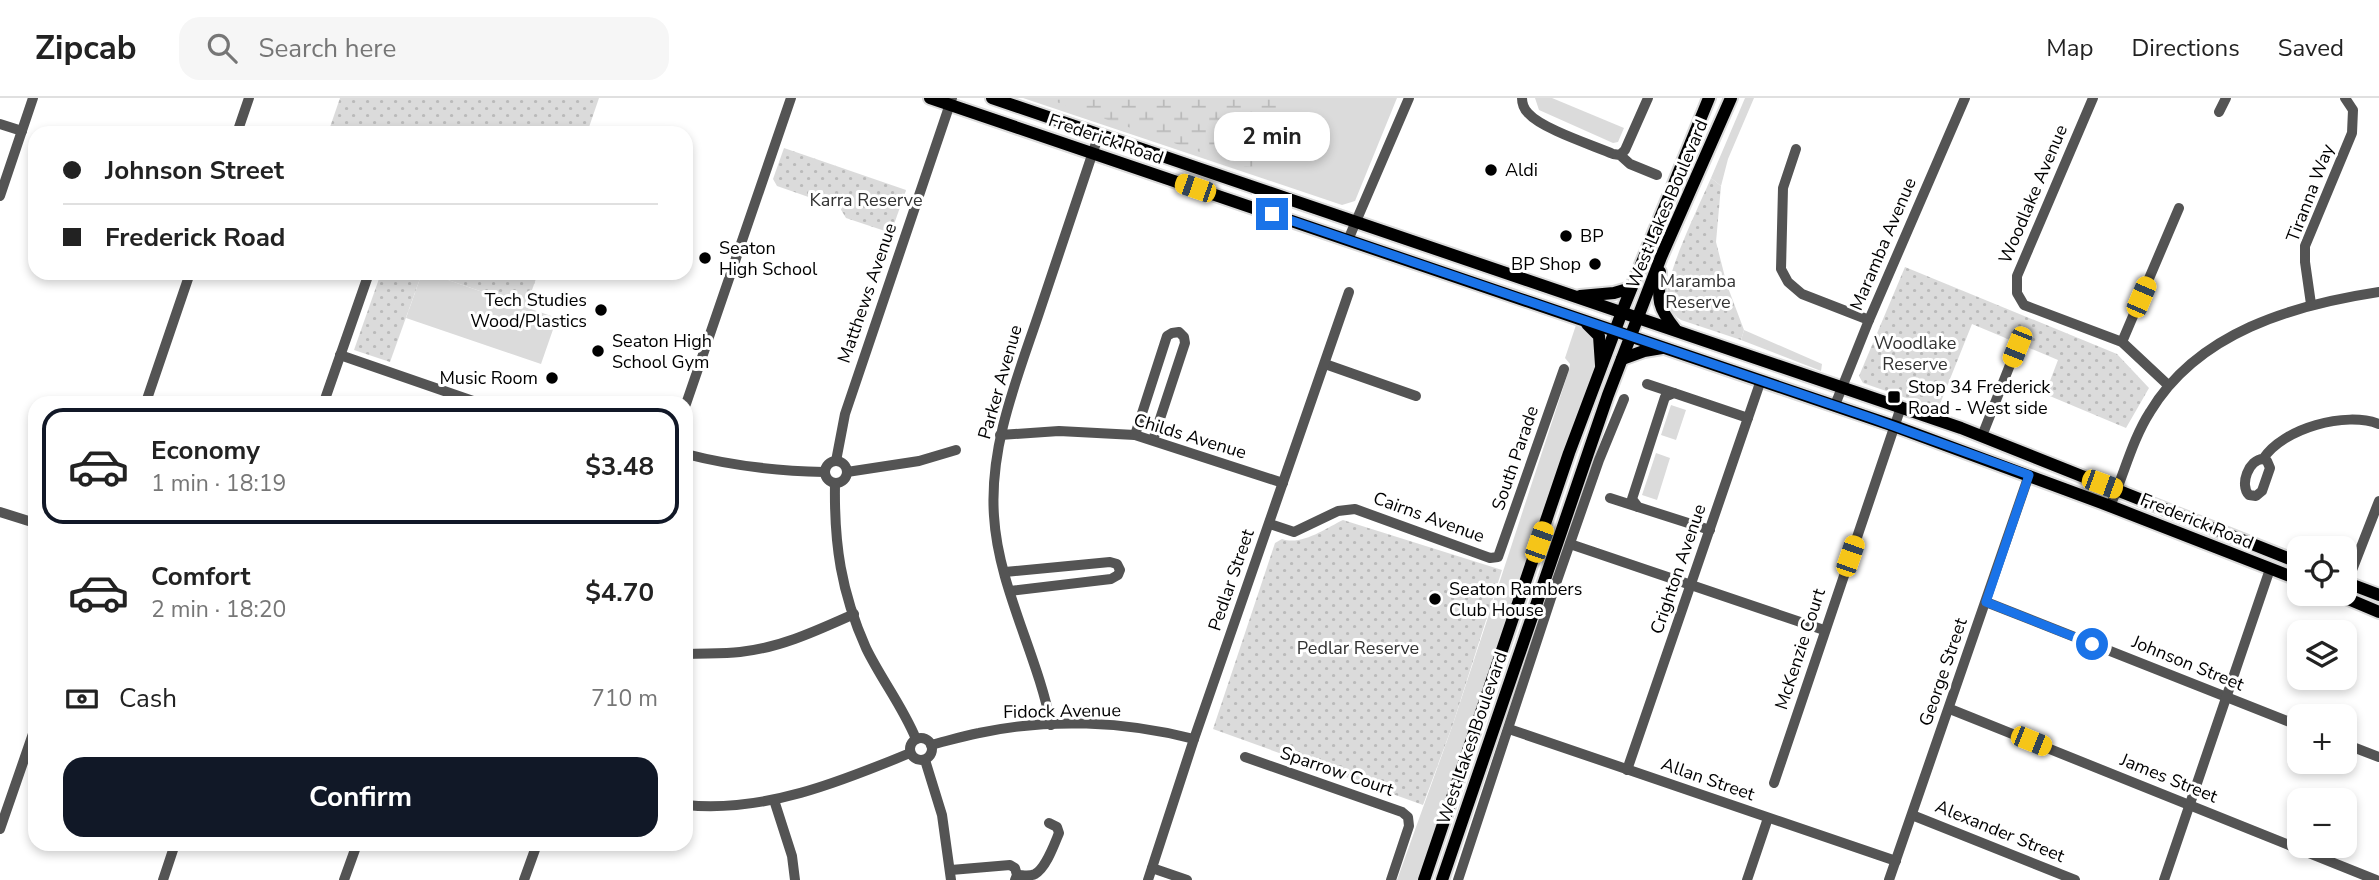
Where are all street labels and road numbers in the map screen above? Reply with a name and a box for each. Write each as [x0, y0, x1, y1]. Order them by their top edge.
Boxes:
street label: Frederick Road [1045, 108, 1167, 170]
street label: West Lakes Boulevard [1621, 116, 1713, 292]
street label: Woodlake Avenue [1993, 121, 2073, 267]
street label: Tiranna Way [2280, 140, 2340, 245]
street label: Maramba Avenue [1844, 174, 1922, 314]
street label: Matthews Avenue [832, 220, 902, 366]
street label: Parker Avenue [972, 322, 1028, 442]
street label: South Parade [1486, 403, 1544, 513]
street label: Childs Avenue [1131, 407, 1249, 465]
street label: Cairns Avenue [1370, 486, 1488, 548]
street label: Frederick Road [2137, 487, 2257, 555]
street label: Crighton Avenue [1645, 501, 1711, 637]
street label: Pedlar Street [1202, 525, 1260, 634]
street label: McKenzie Court [1769, 585, 1831, 713]
street label: George Street [1913, 614, 1973, 729]
street label: Johnson Street [2127, 629, 2248, 697]
street label: West Lakes Boulevard [1431, 648, 1513, 828]
street label: Fidock Avenue [1003, 698, 1121, 724]
street label: Sparrow Court [1277, 740, 1398, 802]
street label: James Street [2116, 747, 2222, 809]
street label: Allan Street [1658, 752, 1759, 806]
street label: Alexander Street [1932, 794, 2069, 868]

